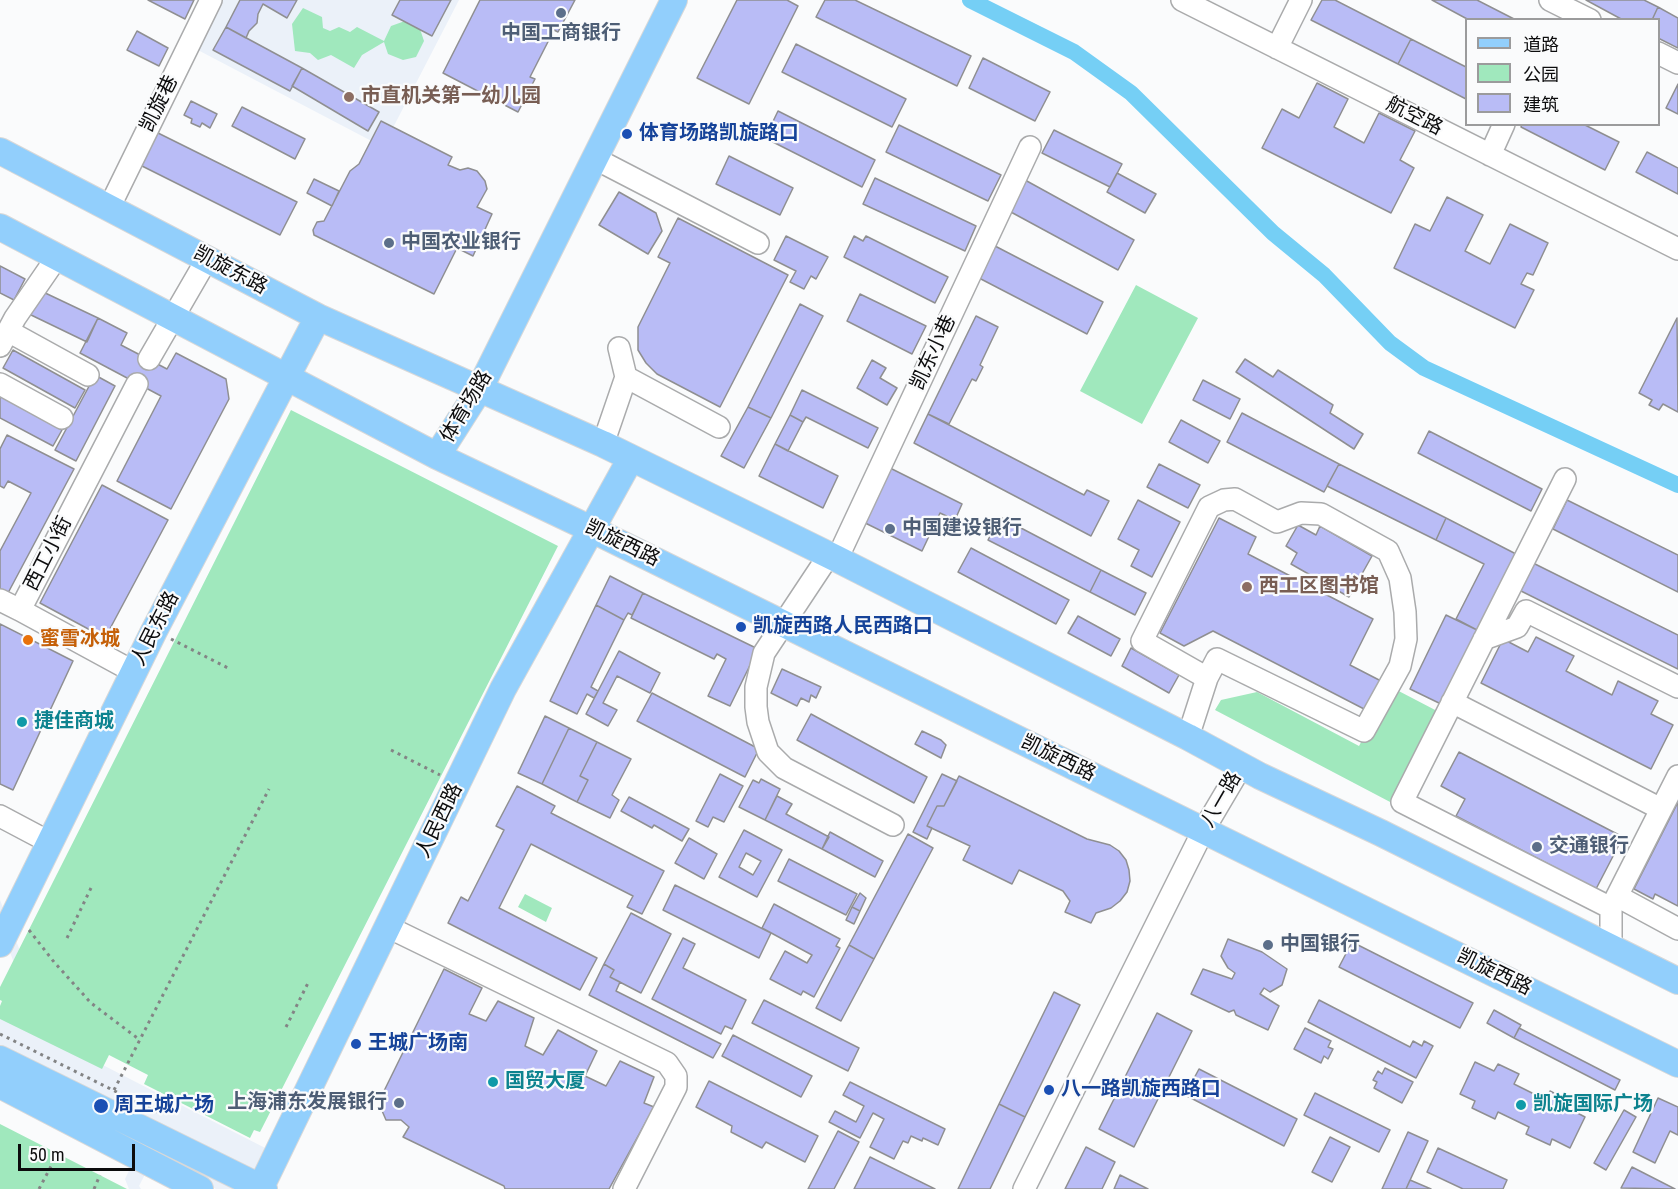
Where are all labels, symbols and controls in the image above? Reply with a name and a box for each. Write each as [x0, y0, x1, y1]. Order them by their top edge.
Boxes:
marker: 中国工商银行 [554, 6, 568, 20]
legend [1465, 18, 1660, 126]
place label: 中国工商银行 [501, 22, 621, 46]
text: 道路 [1523, 34, 1559, 55]
text: 公园 [1523, 64, 1559, 85]
street label: 凯旋巷 [136, 72, 184, 136]
place label: 市直机关第一幼儿园 [361, 85, 541, 109]
marker: 市直机关第一幼儿园 [342, 90, 356, 104]
street label: 航空路 [1382, 93, 1446, 141]
text: 建筑 [1523, 94, 1559, 115]
place label: 体育场路凯旋路口 [639, 122, 799, 146]
marker: 体育场路凯旋路口 [620, 127, 634, 141]
place label: 中国农业银行 [401, 231, 521, 255]
marker: 中国农业银行 [382, 236, 396, 250]
street label: 凯旋东路 [189, 242, 271, 300]
street label: 凯东小巷 [906, 312, 962, 394]
street label: 体育场路 [436, 367, 498, 447]
street label: 西工小街 [20, 513, 78, 595]
street label: 凯旋西路 [581, 516, 663, 572]
place label: 中国建设银行 [902, 517, 1022, 541]
marker: 中国建设银行 [883, 522, 897, 536]
place label: 西工区图书馆 [1259, 575, 1379, 599]
marker: 西工区图书馆 [1240, 580, 1254, 594]
street label: 人民东路 [127, 588, 185, 670]
place label: 凯旋西路人民西路口 [753, 615, 933, 639]
marker: 凯旋西路人民西路口 [734, 620, 748, 634]
place label: 蜜雪冰城 [40, 628, 120, 652]
marker: 蜜雪冰城 [21, 633, 35, 647]
place label: 捷佳商城 [34, 710, 114, 734]
marker: 捷佳商城 [15, 715, 29, 729]
street label: 凯旋西路 [1017, 731, 1099, 787]
street label: 八一路 [1197, 768, 1247, 832]
street label: 人民西路 [412, 780, 468, 862]
place label: 交通银行 [1549, 835, 1629, 859]
marker: 交通银行 [1530, 840, 1544, 854]
place label: 中国银行 [1280, 933, 1360, 957]
marker: 中国银行 [1261, 938, 1275, 952]
street label: 凯旋西路 [1453, 945, 1535, 1001]
place label: 王城广场南 [368, 1032, 468, 1056]
marker: 王城广场南 [349, 1037, 363, 1051]
place label: 国贸大厦 [505, 1070, 585, 1094]
marker: 国贸大厦 [486, 1075, 500, 1089]
place label: 八一路凯旋西路口 [1061, 1078, 1221, 1102]
marker: 八一路凯旋西路口 [1042, 1083, 1056, 1097]
place label: 上海浦东发展银行 [227, 1091, 387, 1115]
place label: 凯旋国际广场 [1533, 1093, 1653, 1117]
place label: 周王城广场 [114, 1094, 214, 1118]
marker: 上海浦东发展银行 [392, 1096, 406, 1110]
marker: 周王城广场 [92, 1097, 110, 1115]
marker: 凯旋国际广场 [1514, 1098, 1528, 1112]
scale bar [21, 1132, 138, 1170]
text: 50 m [29, 1144, 64, 1165]

